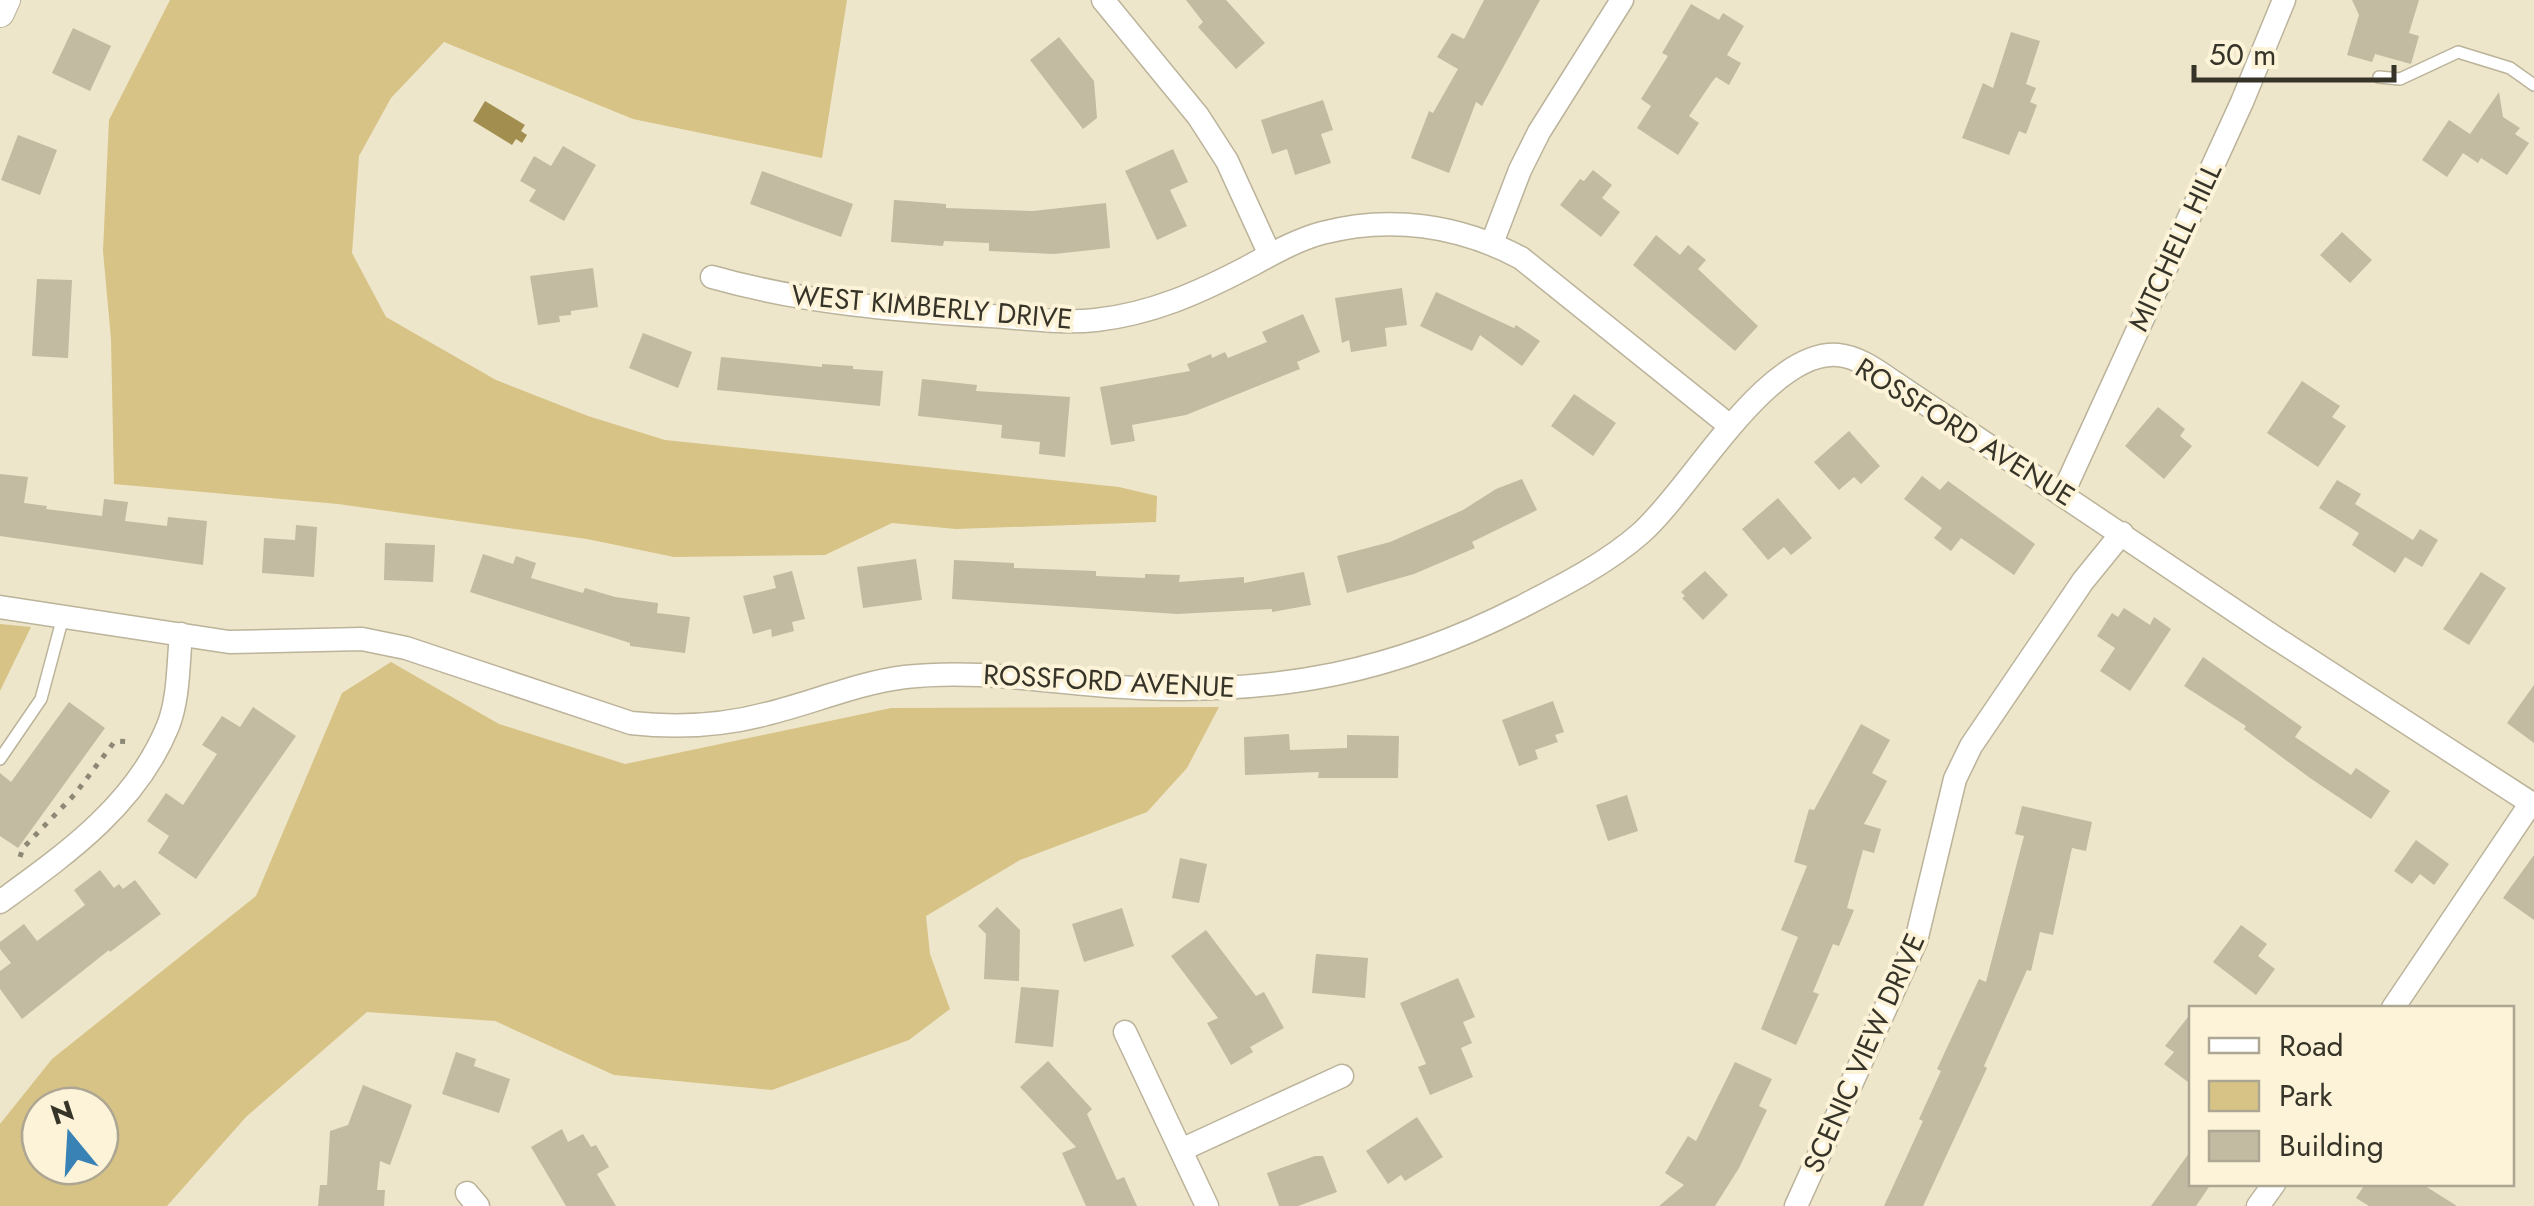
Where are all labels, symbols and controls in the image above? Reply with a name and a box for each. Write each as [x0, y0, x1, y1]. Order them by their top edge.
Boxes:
scale bar [2194, 20, 2394, 82]
text: 50 m [2209, 33, 2276, 76]
street label: MITCHELL HILL [2118, 156, 2232, 338]
street label: WEST KIMBERLY DRIVE [790, 274, 1074, 340]
street label: ROSSFORD AVENUE [1847, 348, 2083, 516]
street label: ROSSFORD AVENUE [982, 654, 1236, 708]
street label: SCENIC VIEW DRIVE [1793, 927, 1935, 1179]
legend [2189, 1006, 2514, 1186]
text: Road [2279, 1024, 2344, 1067]
text: Park [2279, 1074, 2333, 1117]
north arrow [20, 1086, 120, 1186]
text: N [46, 1090, 79, 1136]
text: Building [2279, 1124, 2384, 1167]

